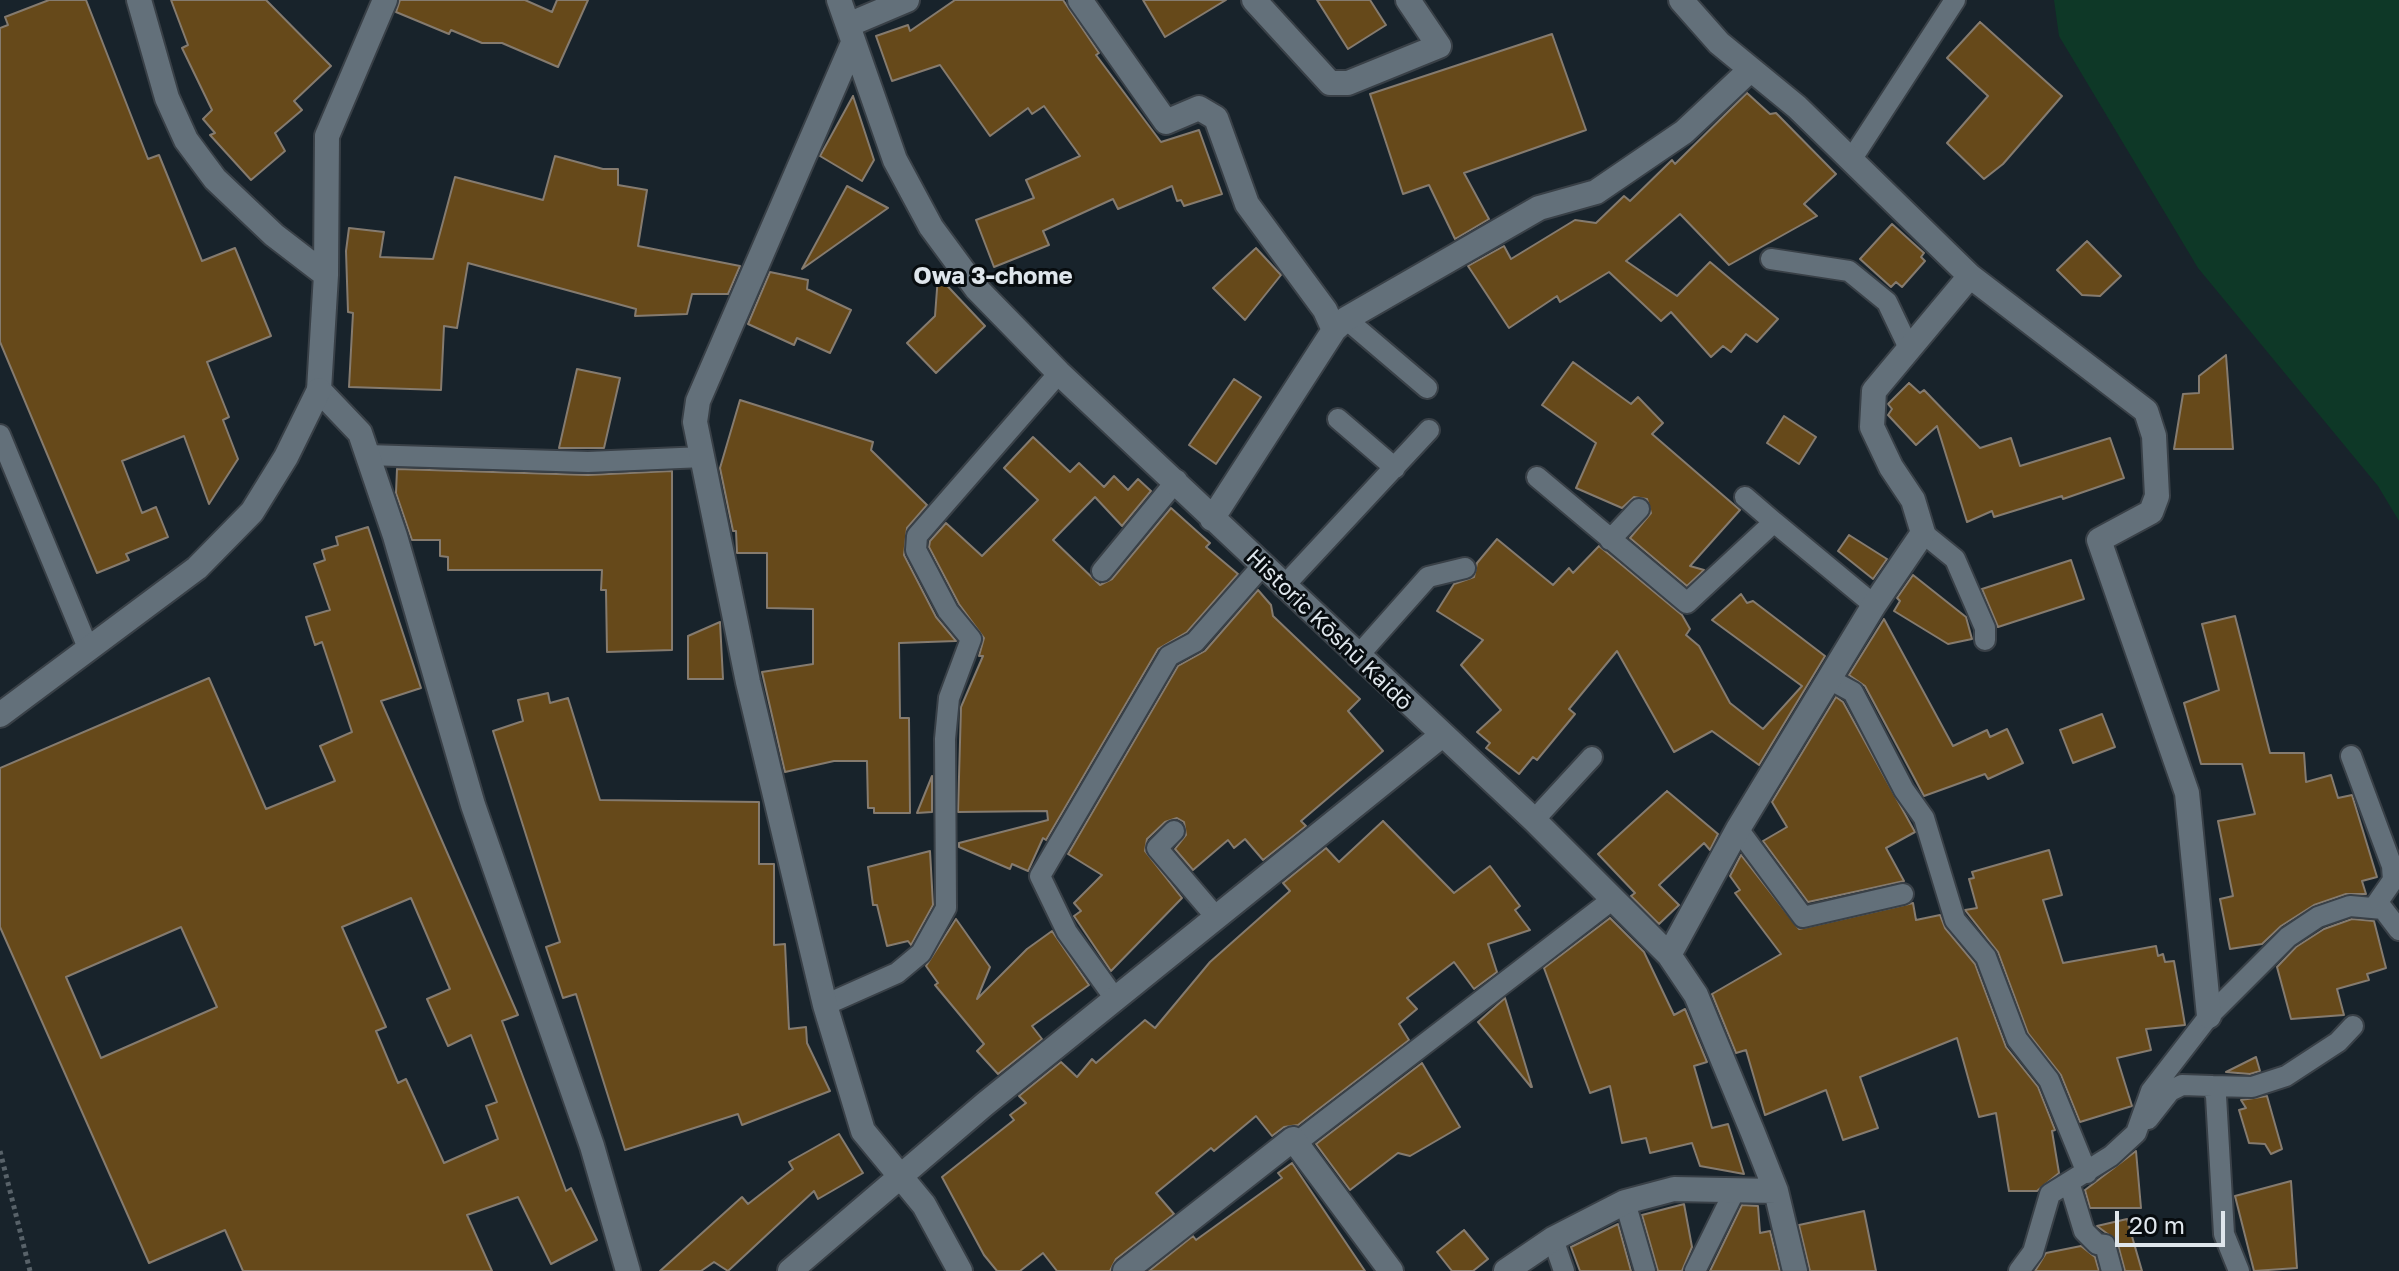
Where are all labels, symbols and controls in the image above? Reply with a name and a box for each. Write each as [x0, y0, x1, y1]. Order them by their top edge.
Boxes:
district label: Owa 3-chome [913, 262, 1073, 290]
street label: Historic Kōshū Kaidō [1241, 544, 1417, 716]
scale bar [2119, 1195, 2229, 1245]
text: 20 m [2129, 1210, 2185, 1239]

